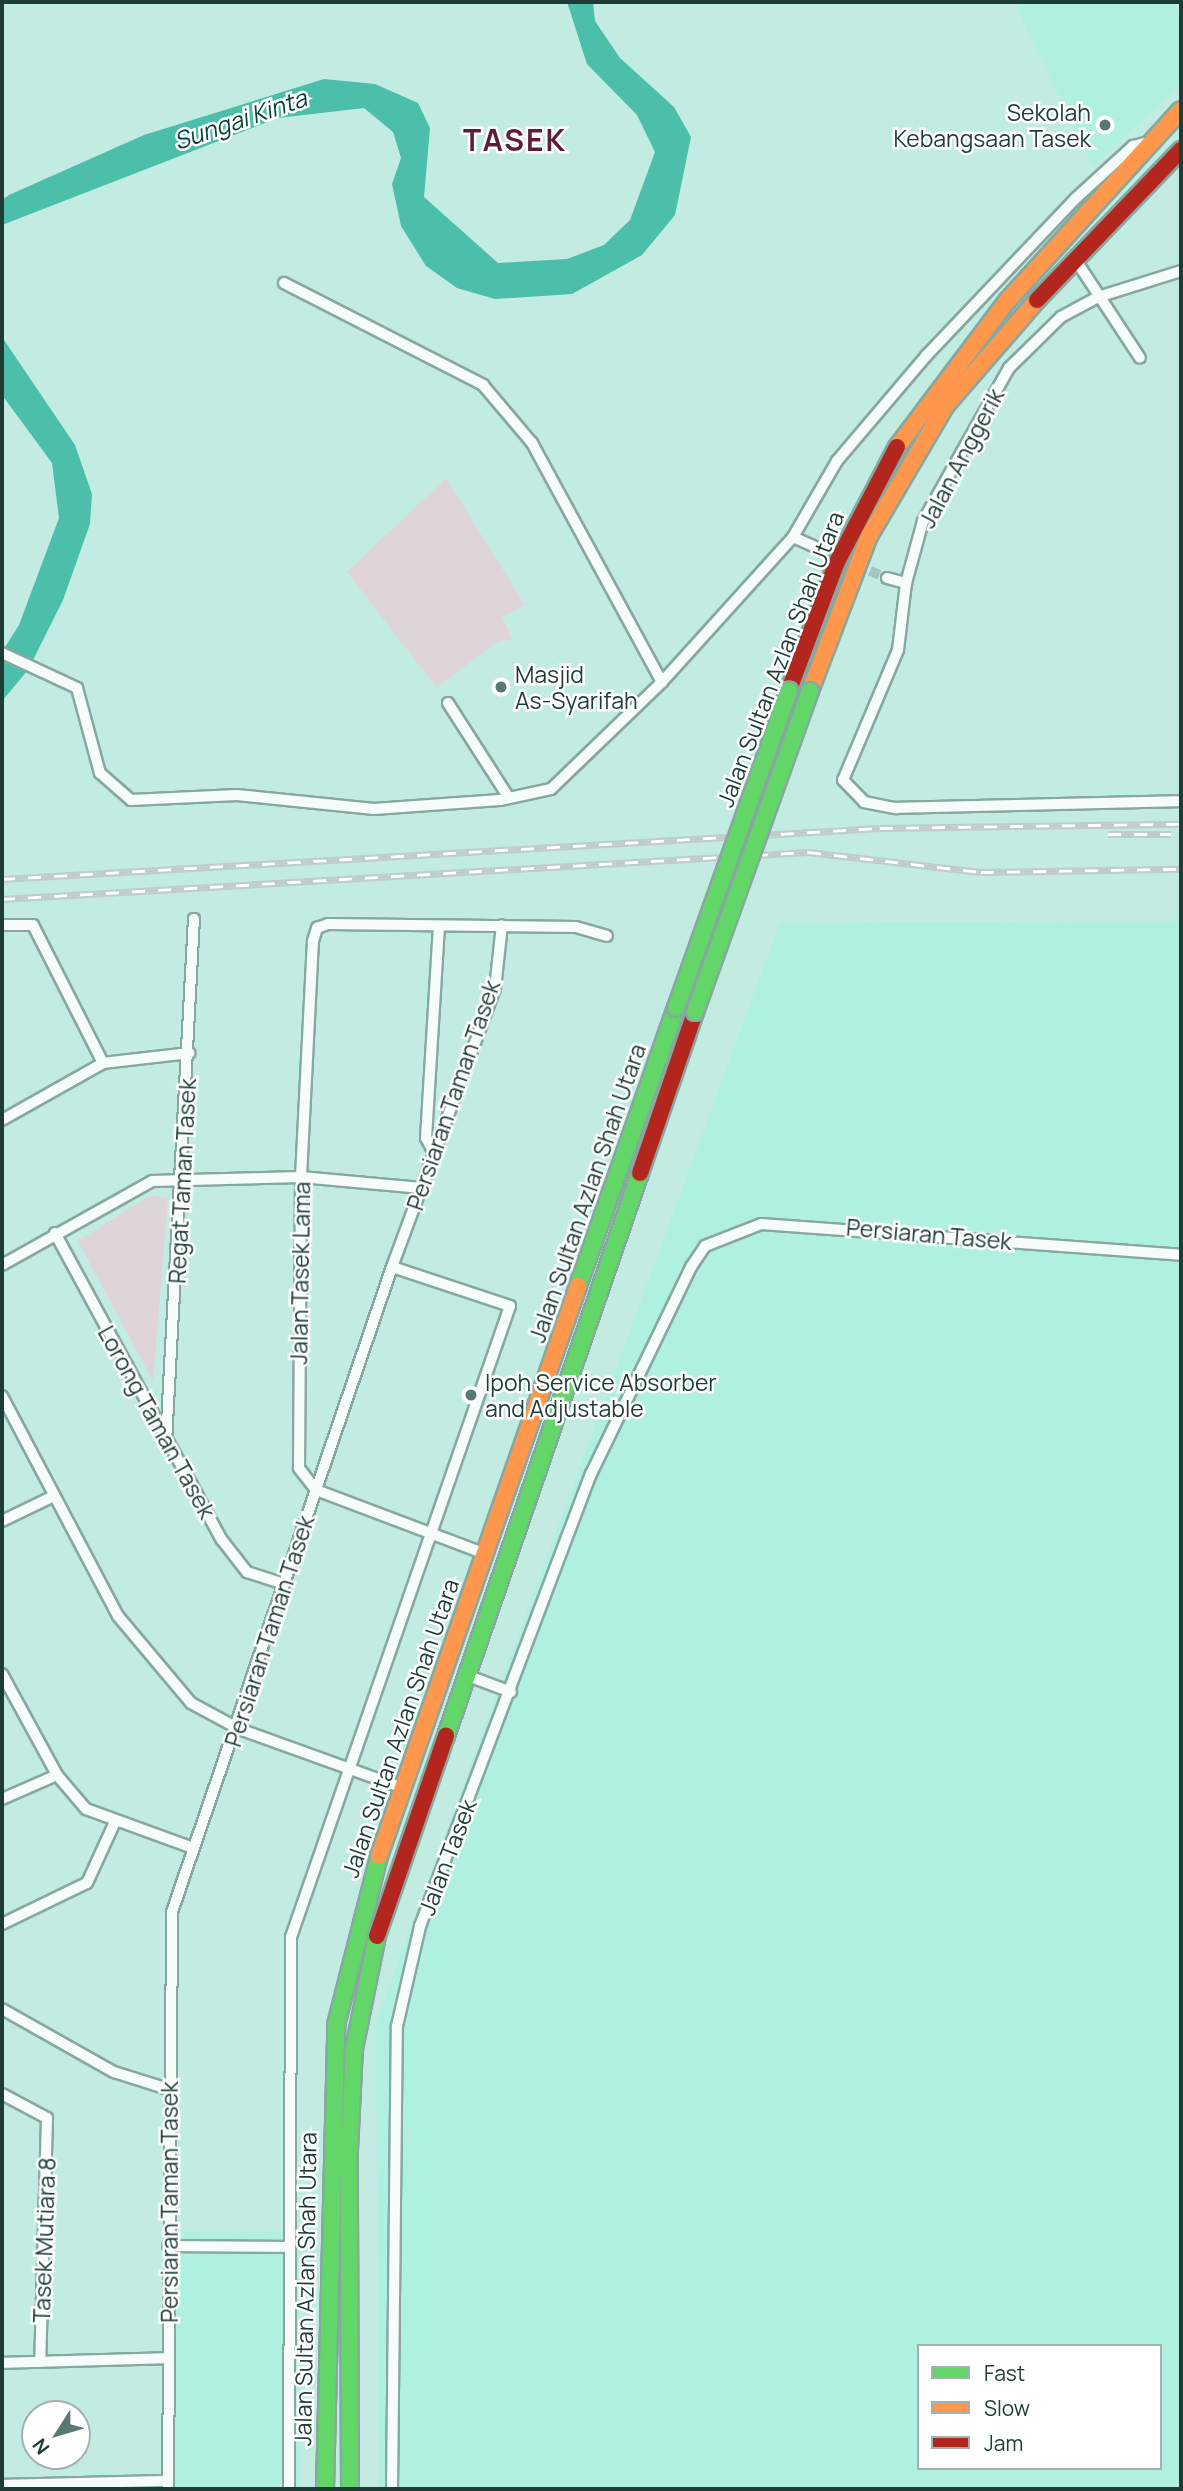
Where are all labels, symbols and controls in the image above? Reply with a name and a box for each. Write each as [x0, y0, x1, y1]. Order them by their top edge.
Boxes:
water label: Sungai Kinta [170, 83, 310, 155]
place label: Sekolah Kebangsaan Tasek [893, 98, 1091, 152]
marker: Sekolah Kebangsaan Tasek [1097, 117, 1113, 133]
district label: TASEK [464, 122, 566, 158]
street label: Jalan Anggerik [913, 384, 1009, 532]
street label: Jalan Sultan Azlan Shah Utara [711, 507, 849, 811]
place label: Masjid As-Syarifah [515, 660, 638, 714]
marker: Masjid As-Syarifah [493, 679, 509, 695]
street label: Persiaran Taman Tasek [401, 976, 505, 1214]
street label: Jalan Sultan Azlan Shah Utara [523, 1040, 651, 1346]
street label: Regat Taman Tasek [163, 1078, 201, 1284]
street label: Jalan Tasek Lama [285, 1181, 315, 1365]
street label: Persiaran Tasek [845, 1213, 1013, 1255]
street label: Lorong Taman Tasek [93, 1321, 221, 1523]
place label: Ipoh Service Absorber and Adjustable [485, 1368, 717, 1422]
marker: Ipoh Service Absorber and Adjustable [463, 1387, 479, 1403]
street label: Persiaran Taman Tasek [219, 1512, 319, 1750]
street label: Jalan Sultan Azlan Shah Utara [336, 1575, 464, 1881]
street label: Jalan Tasek [412, 1795, 482, 1919]
street label: Persiaran Taman Tasek [155, 2081, 183, 2323]
street label: Jalan Sultan Azlan Shah Utara [288, 2132, 322, 2446]
street label: Tasek Mutiara 8 [27, 2157, 61, 2323]
legend [917, 2344, 1162, 2470]
text: Fast [984, 2359, 1025, 2387]
text: Slow [984, 2394, 1030, 2422]
north arrow [21, 2400, 91, 2470]
text: Jam [984, 2429, 1023, 2457]
text: N [26, 2433, 55, 2460]

